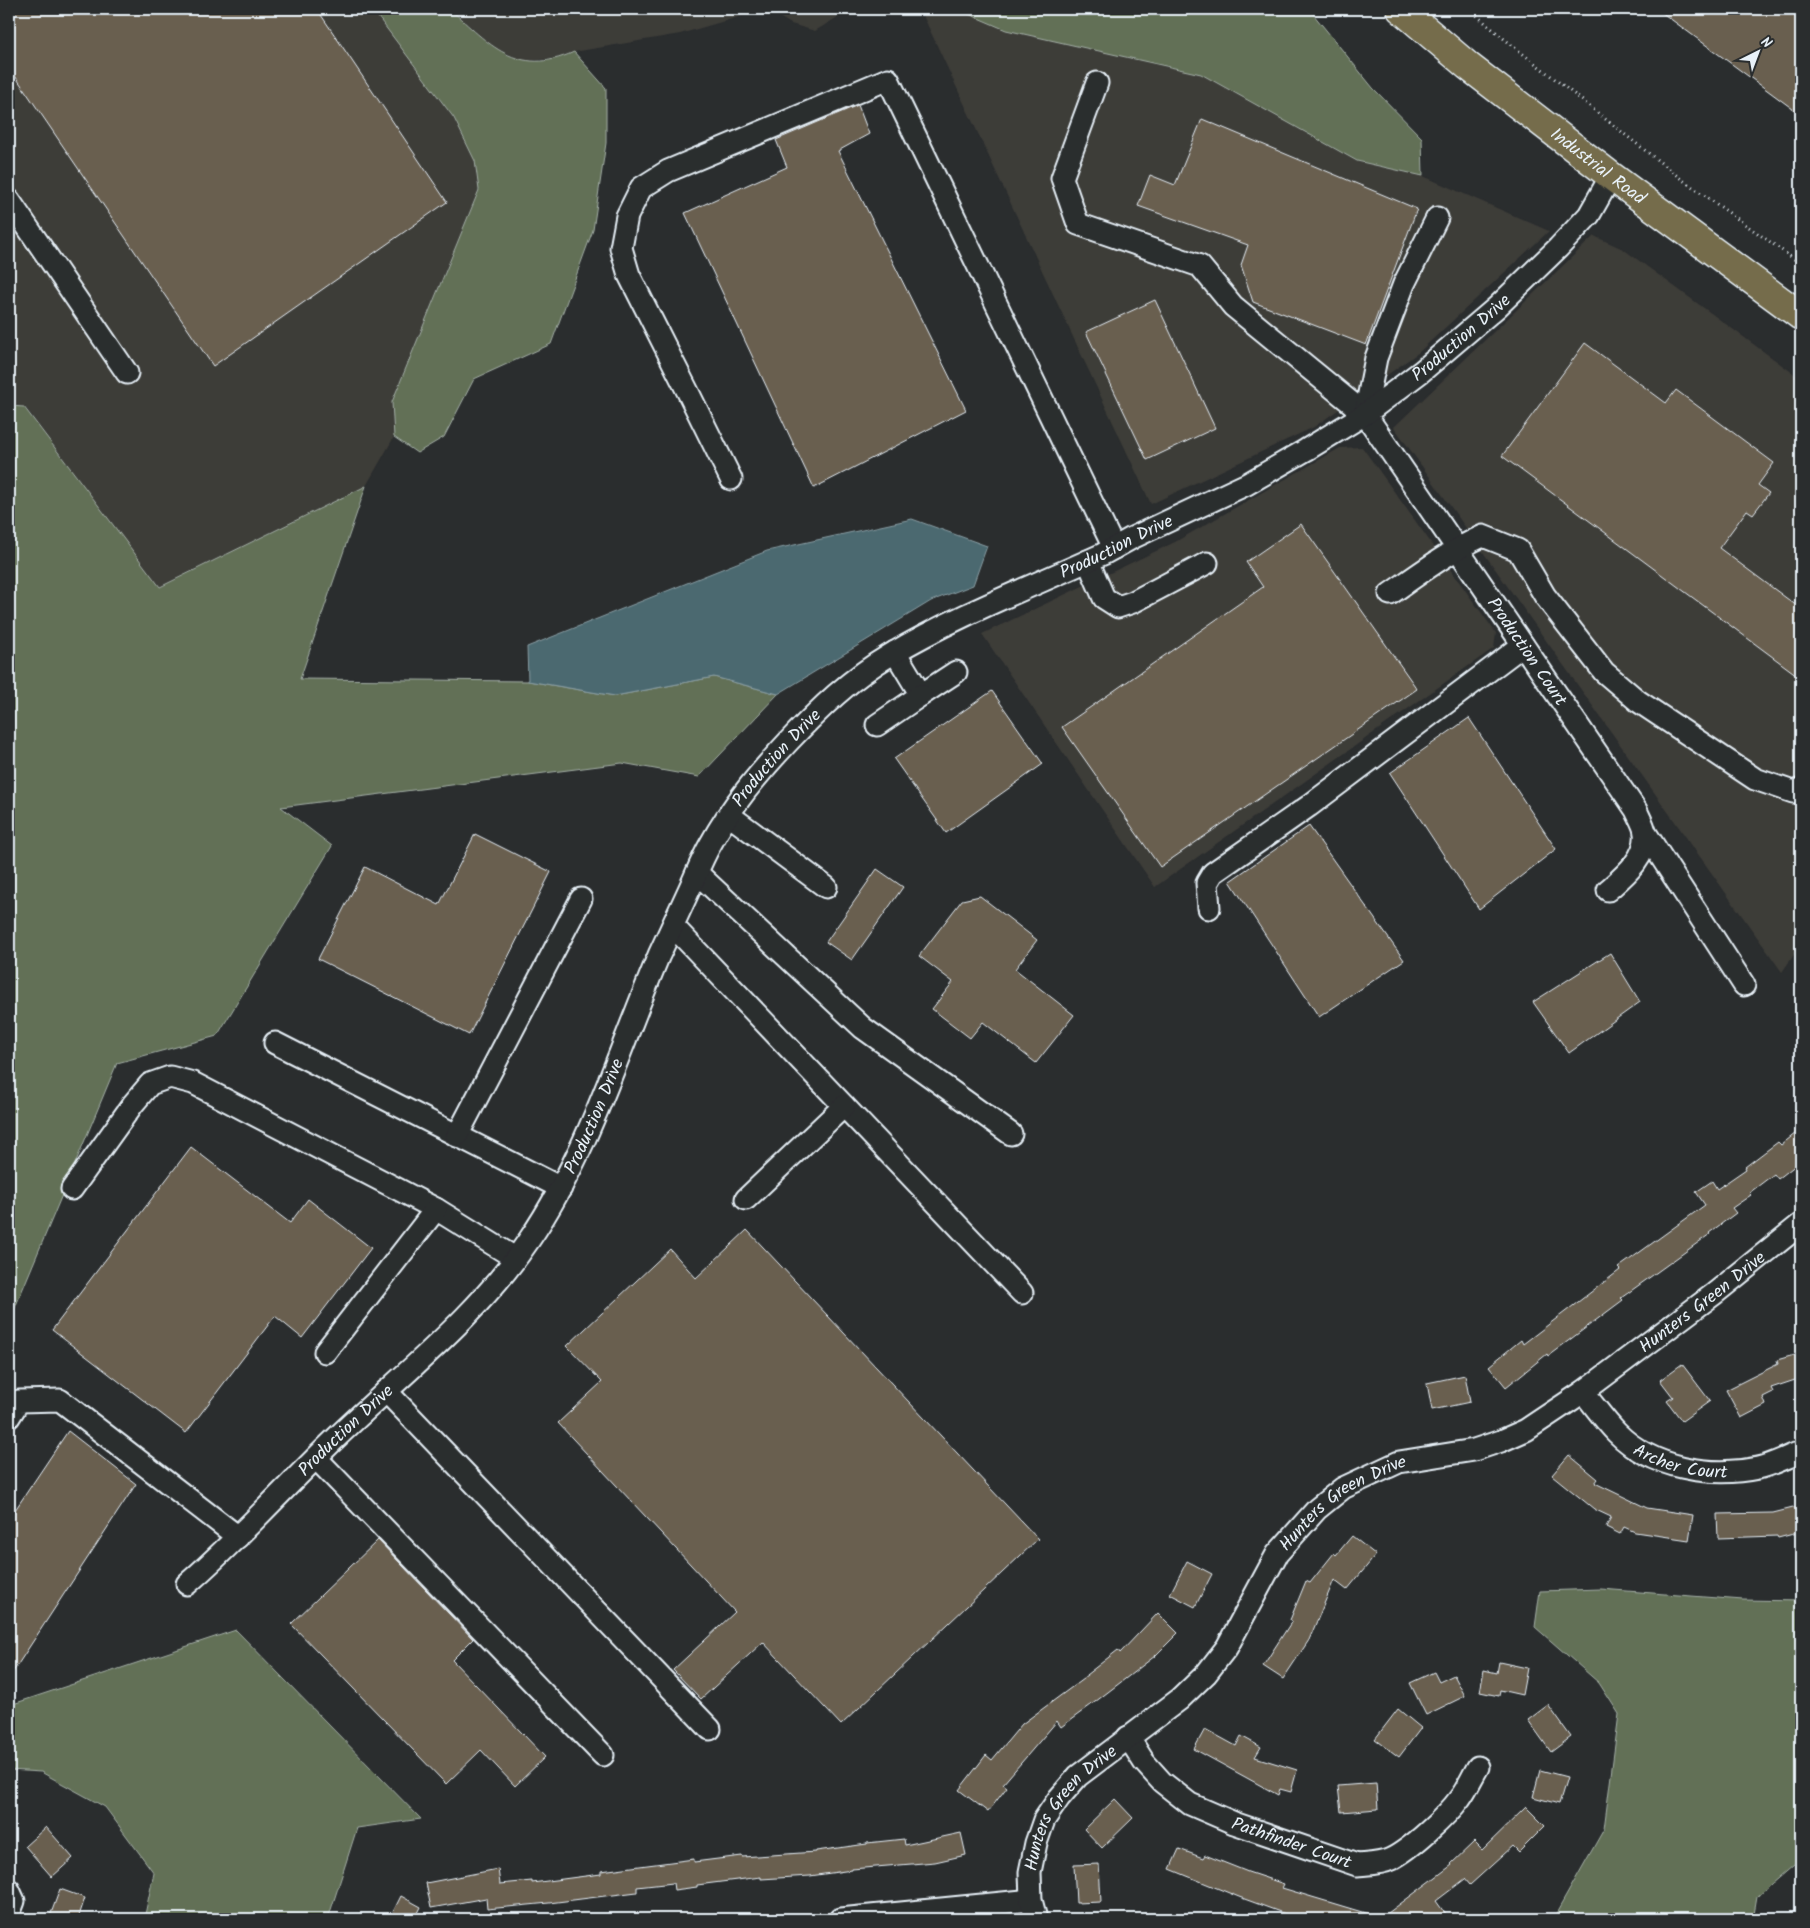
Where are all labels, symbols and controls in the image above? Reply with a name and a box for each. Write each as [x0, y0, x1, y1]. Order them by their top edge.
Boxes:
north arrow [1732, 28, 1782, 78]
text: N [1755, 32, 1777, 54]
street label: Industrial Road [1543, 121, 1652, 214]
street label: Production Drive [1406, 288, 1519, 390]
street label: Production Drive [1055, 508, 1178, 588]
street label: Production Court [1479, 592, 1574, 713]
street label: Production Drive [725, 703, 829, 814]
street label: Production Drive [557, 1054, 633, 1179]
street label: Hunters Green Drive [1633, 1245, 1773, 1361]
street label: Production Drive [292, 1378, 401, 1484]
street label: Archer Court [1627, 1437, 1729, 1488]
street label: Hunters Green Drive [1273, 1448, 1408, 1559]
street label: Hunters Green Drive [1018, 1738, 1124, 1874]
street label: Pathfinder Court [1227, 1810, 1356, 1878]

